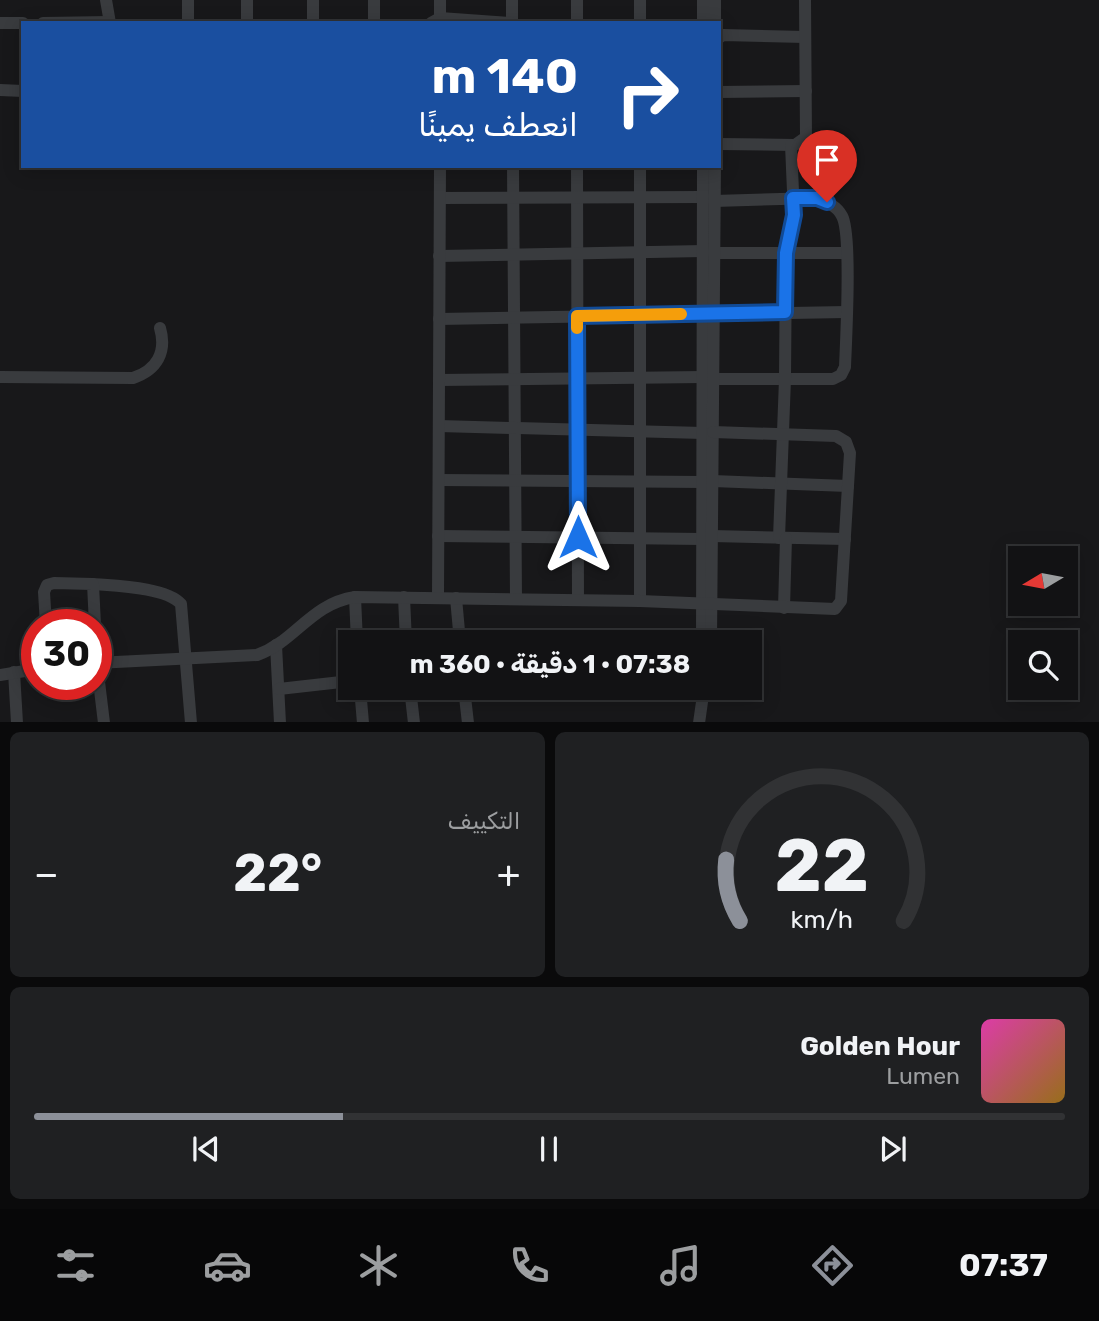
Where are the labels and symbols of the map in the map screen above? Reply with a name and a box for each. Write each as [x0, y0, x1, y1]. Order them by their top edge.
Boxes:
pin [797, 130, 857, 202]
position arrow [541, 500, 615, 574]
north arrow [1008, 546, 1078, 616]
speed limit sign: 30 [21, 609, 112, 700]

